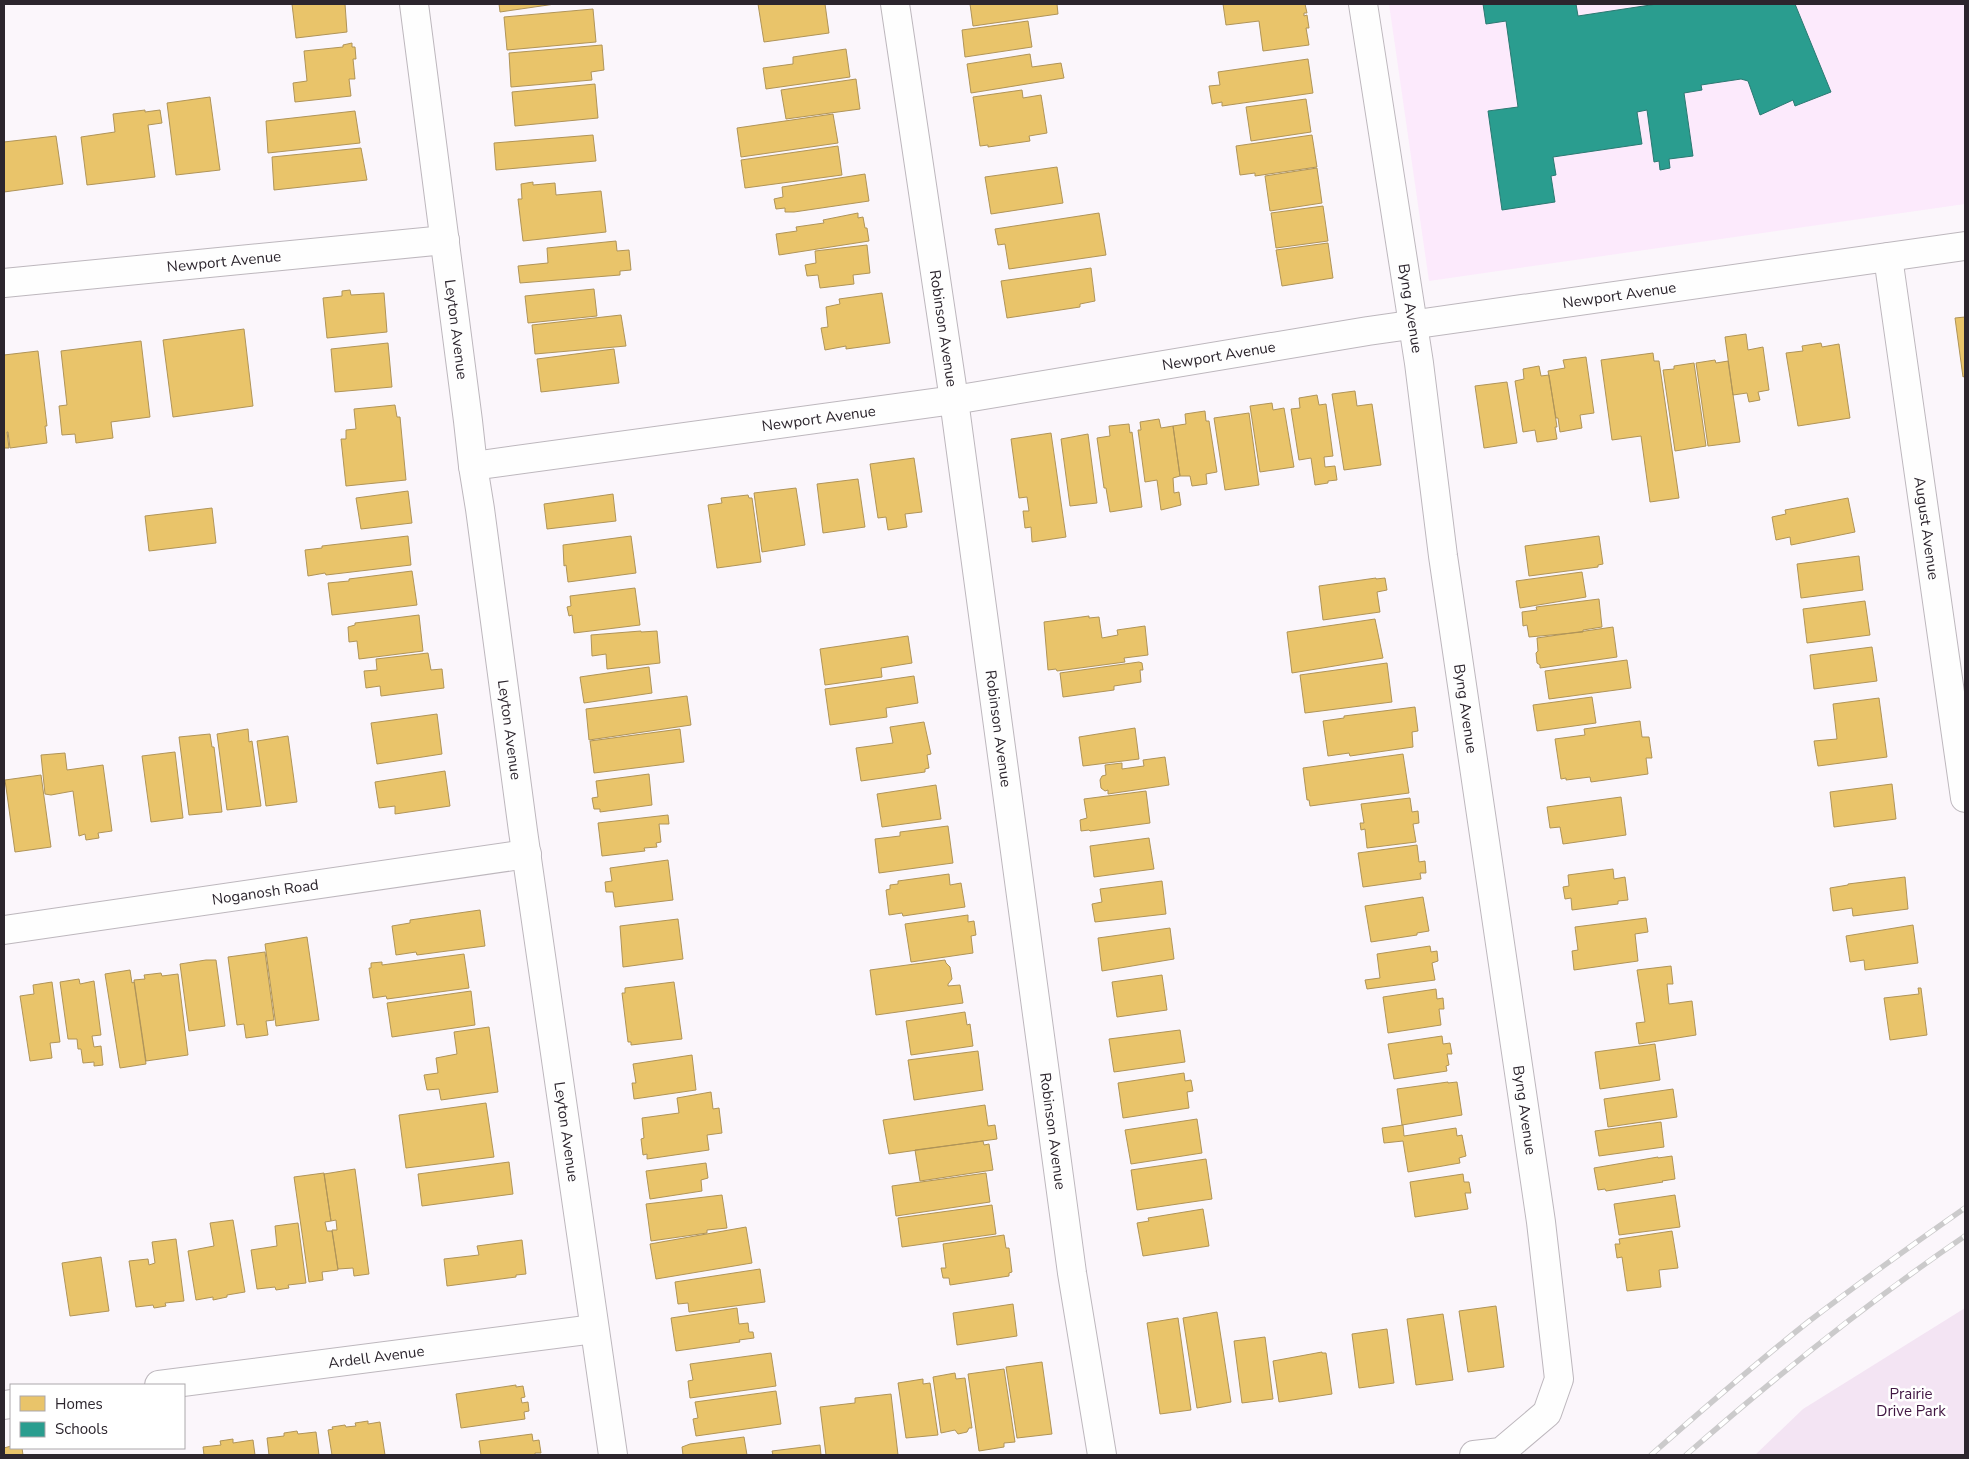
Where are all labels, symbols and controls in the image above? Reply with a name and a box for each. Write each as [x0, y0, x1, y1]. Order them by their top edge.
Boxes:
street label: Newport Avenue [166, 246, 282, 277]
street label: Byng Avenue [1394, 262, 1427, 354]
street label: Robinson Avenue [925, 269, 962, 388]
street label: Newport Avenue [1561, 277, 1677, 313]
street label: Leyton Avenue [440, 278, 473, 381]
street label: Newport Avenue [1161, 337, 1277, 375]
street label: Newport Avenue [761, 401, 877, 436]
street label: August Avenue [1909, 475, 1944, 581]
street label: Byng Avenue [1449, 662, 1482, 755]
street label: Robinson Avenue [981, 669, 1016, 788]
street label: Leyton Avenue [493, 678, 526, 781]
street label: Noganosh Road [211, 874, 320, 910]
street label: Byng Avenue [1508, 1064, 1541, 1156]
street label: Robinson Avenue [1035, 1071, 1071, 1191]
street label: Leyton Avenue [549, 1080, 583, 1183]
street label: Ardell Avenue [327, 1341, 426, 1373]
legend [10, 1384, 185, 1449]
park label: Prairie Drive Park [1876, 1384, 1946, 1421]
text: Homes [55, 1394, 103, 1414]
text: Schools [55, 1419, 108, 1439]

